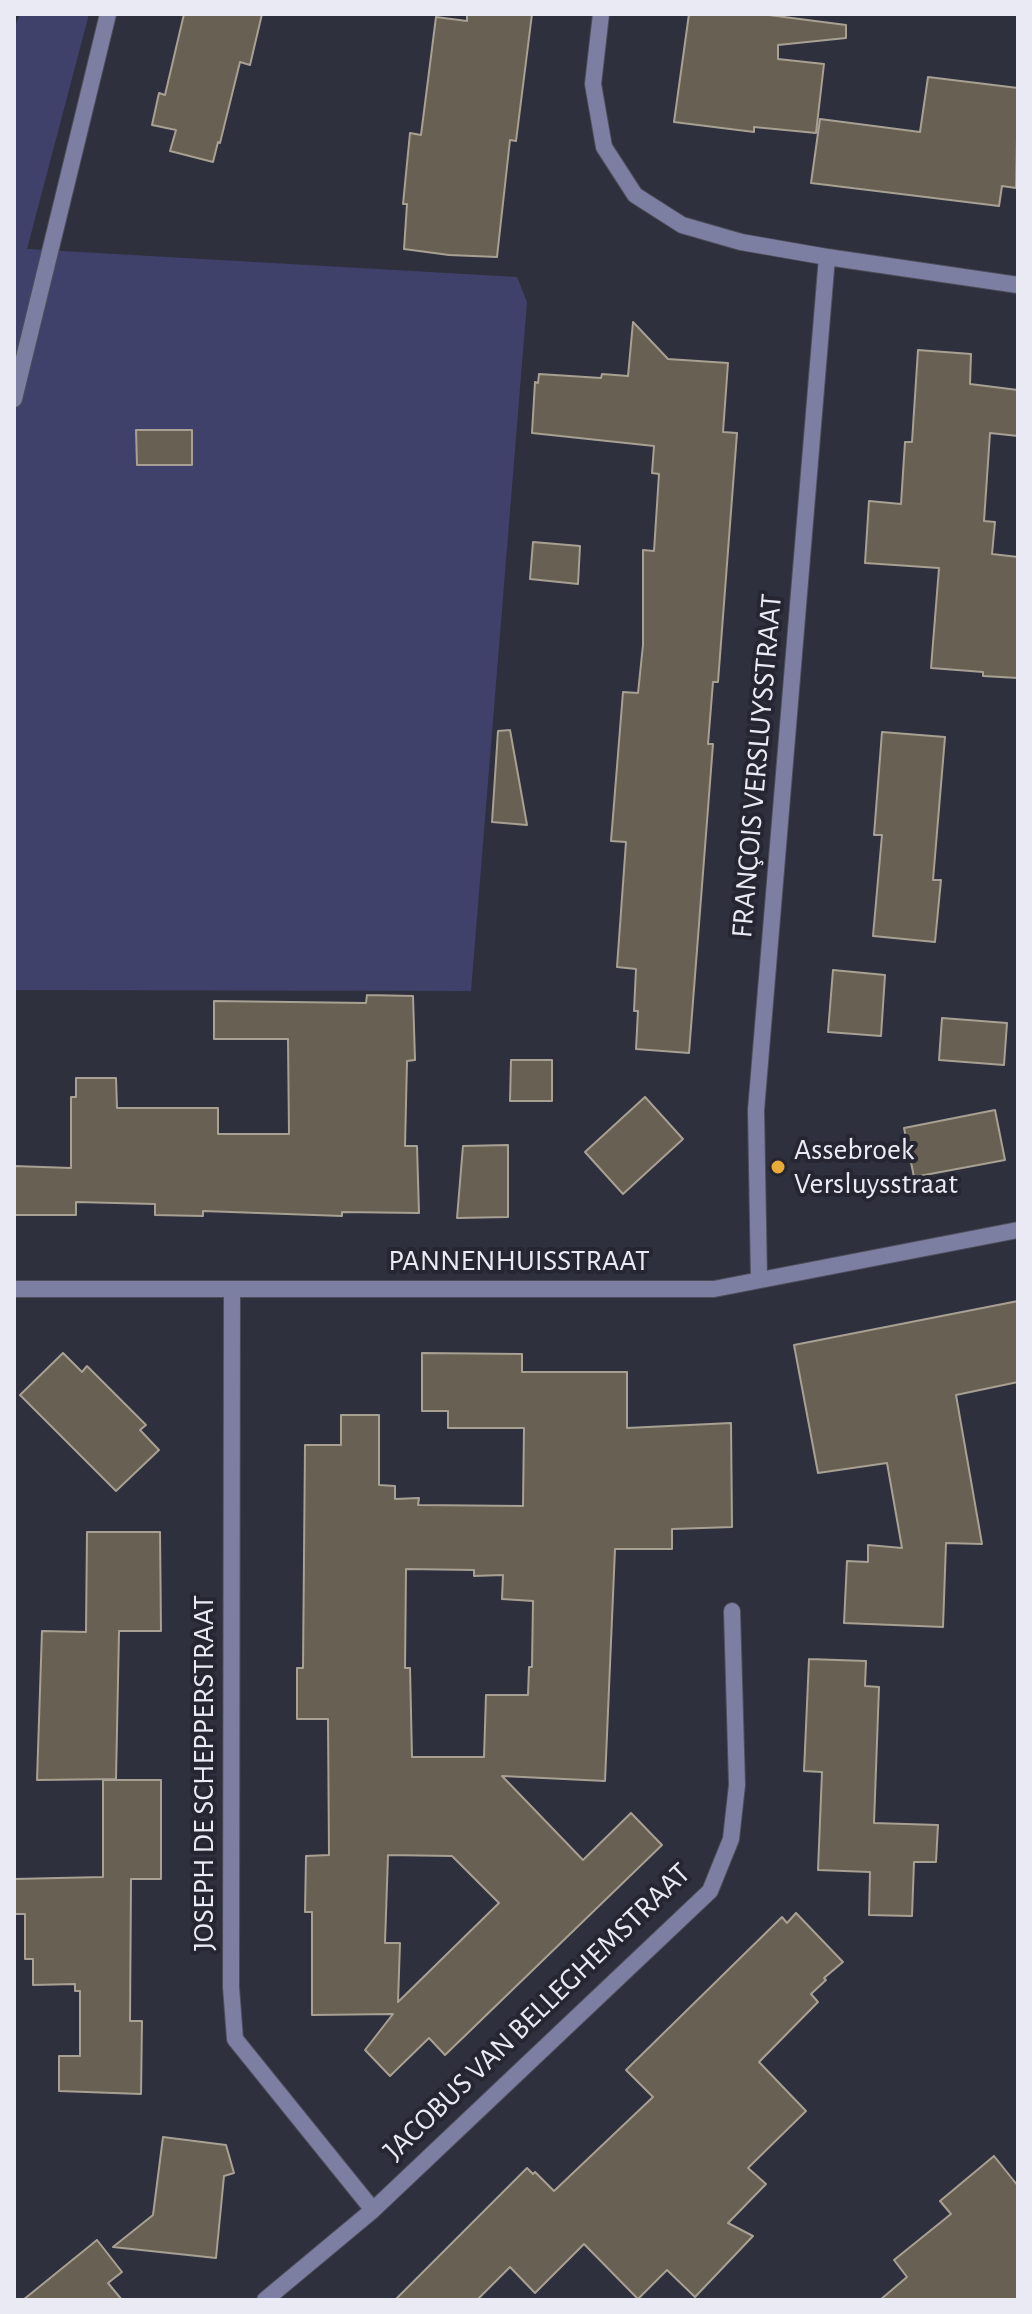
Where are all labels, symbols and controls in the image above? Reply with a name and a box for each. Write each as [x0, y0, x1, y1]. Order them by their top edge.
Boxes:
street label: FRANÇOIS VERSLUYSSTRAAT [724, 593, 790, 939]
place label: Assebroek Versluysstraat [794, 1132, 958, 1202]
marker: Assebroek Versluysstraat [769, 1158, 787, 1176]
street label: PANNENHUISSTRAAT [388, 1243, 650, 1279]
street label: JOSEPH DE SCHEPPERSTRAAT [186, 1595, 222, 1951]
street label: JACOBUS VAN BELLEGHEMSTRAAT [376, 1856, 698, 2168]

